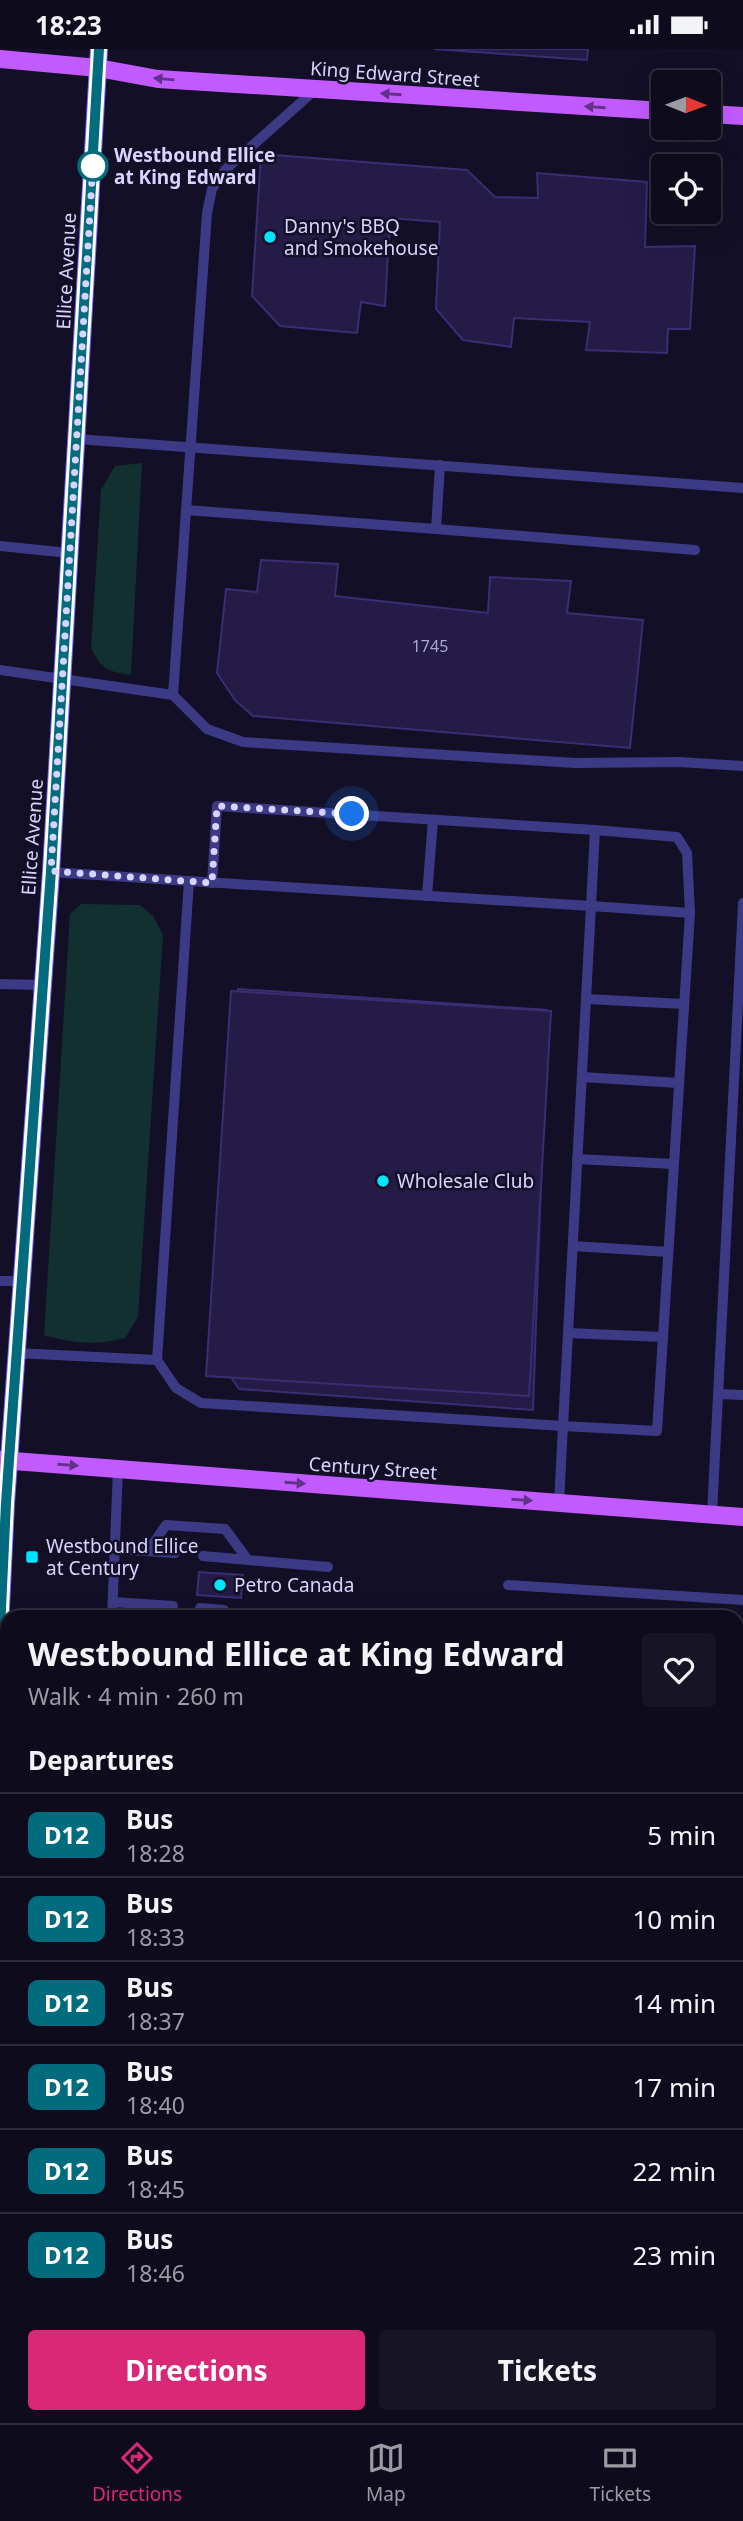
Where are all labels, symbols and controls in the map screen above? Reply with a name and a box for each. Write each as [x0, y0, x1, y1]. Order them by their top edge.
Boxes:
text: 18:23 [35, 7, 102, 43]
street label: King Edward Street [309, 55, 481, 93]
north arrow [651, 70, 721, 140]
map controls [651, 70, 721, 224]
one-way arrow [153, 73, 175, 84]
one-way arrow [380, 89, 402, 100]
one-way arrow [584, 101, 606, 112]
place label: Westbound Ellice at King Edward [114, 142, 275, 190]
marker: Westbound Ellice at King Edward [78, 151, 108, 181]
button: locate [651, 154, 721, 224]
street label: Ellice Avenue [50, 212, 82, 330]
place label: Danny's BBQ and Smokehouse [284, 213, 438, 261]
marker: Danny's BBQ and Smokehouse [262, 229, 278, 245]
house number: 1745 [412, 635, 448, 657]
street label: Ellice Avenue [15, 778, 49, 896]
your location [334, 796, 369, 831]
place label: Wholesale Club [397, 1168, 534, 1194]
marker: Wholesale Club [375, 1173, 391, 1189]
street label: Century Street [308, 1451, 438, 1485]
one-way arrow [57, 1460, 79, 1471]
one-way arrow [284, 1478, 306, 1489]
one-way arrow [511, 1495, 533, 1506]
place label: Westbound Ellice at Century [46, 1533, 198, 1581]
marker: Westbound Ellice at Century [24, 1549, 40, 1565]
place label: Petro Canada [234, 1572, 354, 1598]
marker: Petro Canada [212, 1577, 228, 1593]
text: Westbound Ellice at King Edward [28, 1631, 565, 1676]
button: heart [642, 1633, 716, 1707]
text: Walk · 4 min · 260 m [28, 1680, 244, 1712]
text: Departures [28, 1742, 174, 1778]
text: Bus [126, 1801, 173, 1837]
text: 5 min [647, 1817, 716, 1853]
text: D12 [44, 1818, 89, 1851]
text: 18:28 [126, 1837, 185, 1869]
text: Bus [126, 1885, 173, 1921]
text: 10 min [632, 1901, 716, 1937]
text: D12 [44, 1902, 89, 1935]
text: 18:33 [126, 1921, 185, 1953]
text: Bus [126, 1969, 173, 2005]
text: 14 min [632, 1985, 716, 2021]
text: D12 [44, 1986, 89, 2019]
text: 18:37 [126, 2005, 185, 2037]
text: Bus [126, 2053, 173, 2089]
text: 17 min [632, 2069, 716, 2105]
text: D12 [44, 2070, 89, 2103]
text: 18:40 [126, 2089, 185, 2121]
text: Bus [126, 2137, 173, 2173]
text: 22 min [632, 2153, 716, 2189]
text: D12 [44, 2154, 89, 2187]
text: 18:45 [126, 2173, 185, 2205]
text: Bus [126, 2221, 173, 2257]
text: 23 min [632, 2237, 716, 2273]
text: D12 [44, 2238, 89, 2271]
text: 18:46 [126, 2257, 185, 2289]
button: Directions [28, 2330, 365, 2410]
button: Tickets [379, 2330, 716, 2410]
tab: Directions [92, 2439, 182, 2507]
tab: Map [366, 2439, 406, 2507]
tab: Tickets [590, 2439, 651, 2507]

